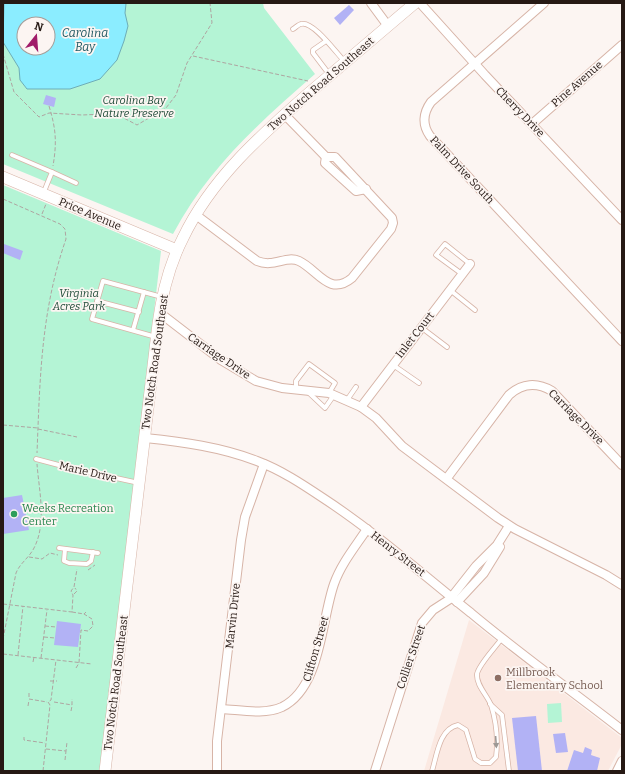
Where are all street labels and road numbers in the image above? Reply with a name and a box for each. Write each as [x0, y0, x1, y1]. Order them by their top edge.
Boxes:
street label: Two Notch Road Southeast [265, 34, 377, 134]
street label: Pine Avenue [549, 58, 605, 110]
street label: Cherry Drive [493, 84, 547, 140]
street label: Palm Drive South [427, 133, 497, 207]
street label: Price Avenue [57, 195, 123, 233]
street label: Two Notch Road Southeast [139, 294, 171, 430]
street label: Inlet Court [393, 309, 437, 361]
street label: Carriage Drive [185, 330, 253, 382]
street label: Carriage Drive [546, 387, 606, 447]
street label: Marie Drive [58, 459, 118, 485]
street label: Henry Street [368, 529, 428, 579]
street label: Marvin Drive [223, 583, 243, 649]
street label: Two Notch Road Southeast [101, 615, 131, 751]
street label: Clifton Street [300, 615, 332, 683]
street label: Collier Street [394, 623, 428, 691]

